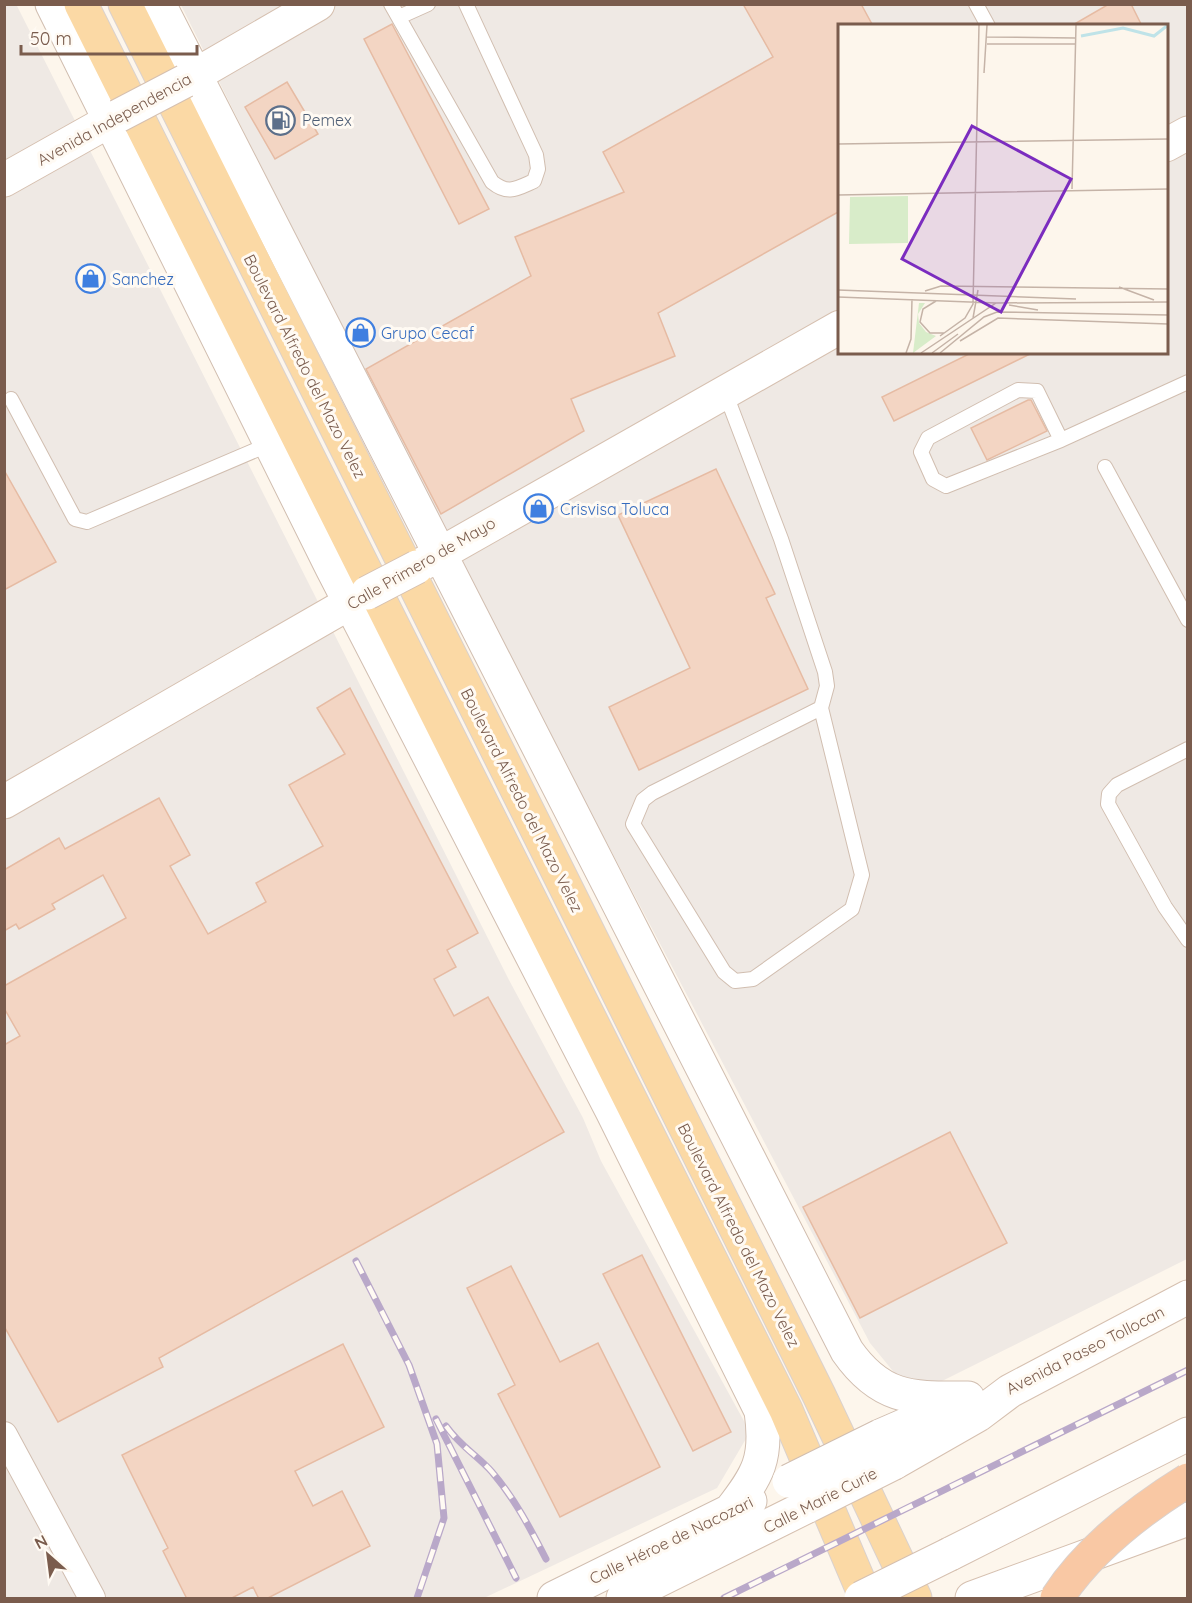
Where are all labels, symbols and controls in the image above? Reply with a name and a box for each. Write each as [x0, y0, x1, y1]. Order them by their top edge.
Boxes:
scale bar [21, 18, 196, 56]
inset map [838, 24, 1168, 354]
text: 50 m [30, 27, 72, 50]
street label: Avenida Independencia [33, 68, 195, 170]
fuel station icon: Pemex [265, 104, 297, 136]
place label: Pemex [302, 110, 352, 130]
street label: Boulevard Alfredo del Mazo Velez [240, 251, 370, 481]
shop icon: Sanchez [75, 263, 107, 295]
place label: Sanchez [112, 269, 174, 289]
shop icon: Grupo Cecaf [344, 317, 376, 349]
place label: Grupo Cecaf [381, 323, 475, 343]
shop icon: Crisvisa Toluca [523, 493, 555, 525]
place label: Crisvisa Toluca [560, 499, 669, 519]
street label: Calle Primero de Mayo [343, 512, 499, 614]
street label: Boulevard Alfredo del Mazo Velez [457, 685, 587, 915]
street label: Boulevard Alfredo del Mazo Velez [674, 1120, 804, 1350]
street label: Avenida Paseo Tollocan [1002, 1301, 1168, 1399]
street label: Calle Marie Curie [760, 1463, 880, 1537]
street label: Calle Héroe de Nacozari [586, 1492, 756, 1588]
north arrow [18, 1525, 78, 1585]
text: N [31, 1530, 51, 1553]

